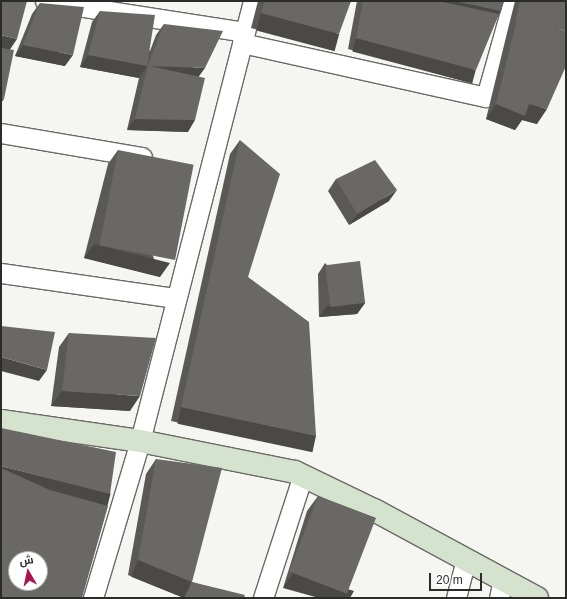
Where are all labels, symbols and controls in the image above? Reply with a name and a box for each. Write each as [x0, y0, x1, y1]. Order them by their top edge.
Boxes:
north arrow [8, 551, 48, 591]
text: ش [18, 553, 34, 567]
scale bar [431, 565, 484, 591]
text: 20 m [436, 573, 463, 587]

